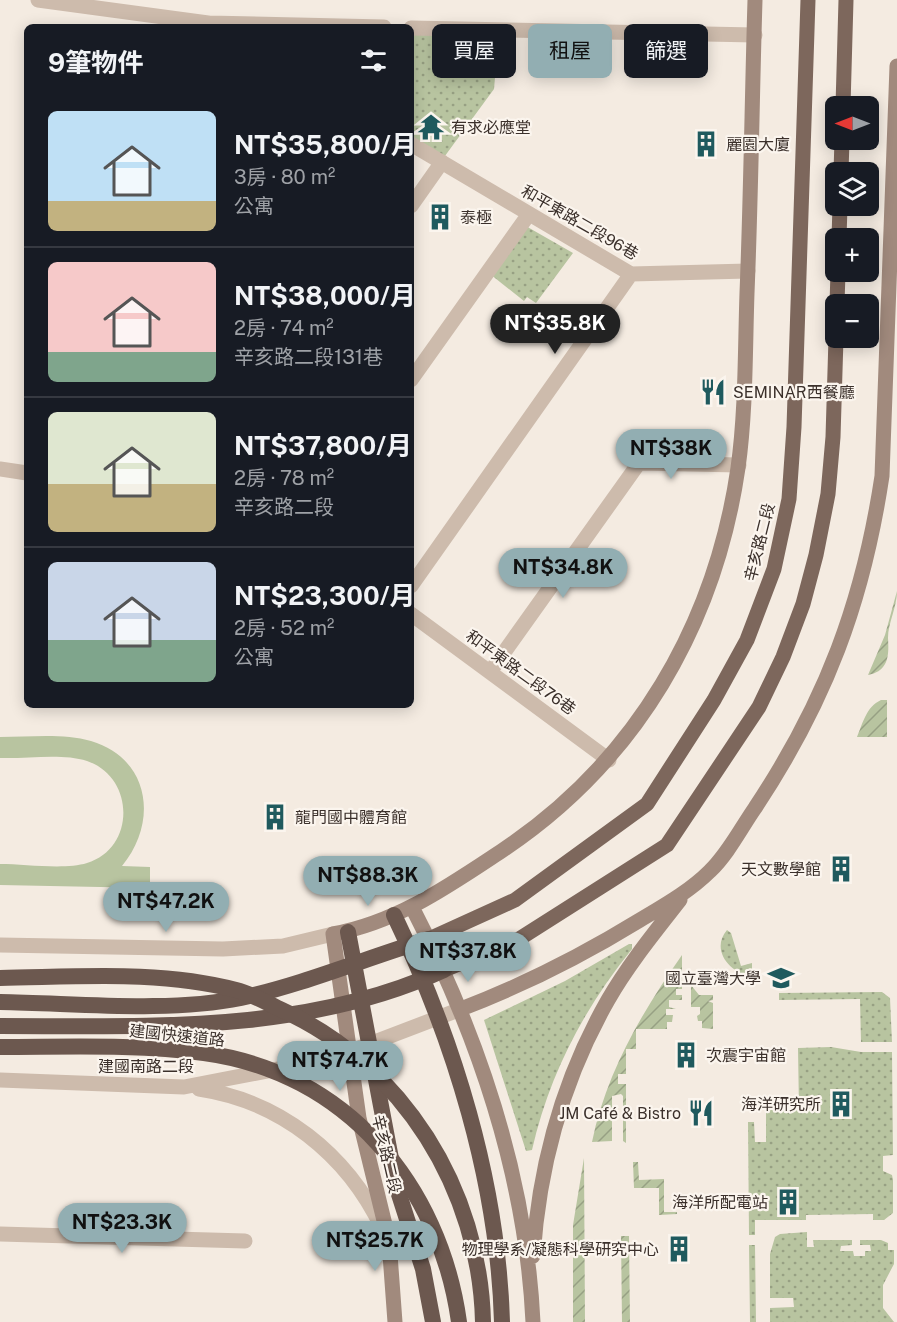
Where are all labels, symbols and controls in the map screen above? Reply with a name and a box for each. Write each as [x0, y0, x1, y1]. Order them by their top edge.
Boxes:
chip: 買屋 [432, 24, 516, 78]
chip: 租屋 [528, 24, 612, 78]
chip: 篩選 [624, 24, 708, 78]
icon: filters [357, 44, 390, 77]
text: 9筆物件 [48, 47, 143, 78]
north arrow [825, 96, 879, 150]
map controls [825, 96, 879, 348]
temple icon: 有求必應堂 [416, 112, 446, 142]
place label: 有求必應堂 [451, 118, 531, 137]
text: NT$35,800/月 [234, 129, 417, 160]
building icon: 麗園大廈 [691, 129, 721, 159]
icon: home [96, 135, 168, 207]
place label: 麗園大廈 [726, 135, 790, 154]
button: layers [825, 162, 879, 216]
text: 3房 · 80 m² [234, 165, 335, 189]
street label: 和平東路二段96巷 [518, 181, 642, 264]
text: 公寓 [234, 194, 274, 218]
building icon: 泰極 [425, 202, 455, 232]
place label: 泰極 [460, 208, 492, 227]
button: + [825, 228, 879, 282]
text: NT$38,000/月 [234, 280, 416, 311]
icon: home [96, 286, 168, 358]
button: − [825, 294, 879, 348]
pin: NT$35.8K [493, 304, 617, 355]
text: NT$35.8K [504, 311, 606, 335]
text: 2房 · 74 m² [234, 316, 334, 340]
text: 辛亥路二段131巷 [234, 345, 383, 369]
restaurant icon: SEMINAR西餐廳 [698, 377, 728, 407]
place label: SEMINAR西餐廳 [733, 383, 855, 402]
pin: NT$38K [622, 429, 720, 480]
text: NT$37,800/月 [234, 430, 412, 461]
icon: home [96, 436, 168, 508]
text: NT$38K [630, 436, 712, 460]
text: 2房 · 78 m² [234, 466, 334, 490]
text: 辛亥路二段 [234, 495, 334, 519]
street label: 辛亥路二段 [741, 501, 778, 583]
pin: NT$34.8K [501, 548, 625, 599]
text: NT$34.8K [512, 555, 614, 579]
text: NT$23,300/月 [234, 580, 416, 611]
icon: home [96, 586, 168, 658]
text: 2房 · 52 m² [234, 616, 334, 640]
street label: 和平東路二段76巷 [462, 626, 579, 719]
text: 公寓 [234, 645, 274, 669]
building icon: 龍門國中體育館 [260, 802, 290, 832]
place label: 龍門國中體育館 [295, 808, 407, 827]
building icon: 天文數學館 [826, 854, 856, 884]
pin: NT$88.3K [306, 856, 430, 907]
place label: 天文數學館 [741, 860, 821, 879]
text: NT$88.3K [317, 863, 419, 887]
pin: NT$47.2K [104, 882, 228, 933]
text: NT$47.2K [117, 889, 215, 913]
pin: NT$37.8K [406, 932, 530, 983]
text: NT$37.8K [419, 939, 517, 963]
school or university icon: 國立臺灣大學 [766, 963, 796, 993]
place label: 國立臺灣大學 [665, 969, 761, 988]
street label: 建國快速道路 [128, 1021, 226, 1050]
building icon: 次震宇宙館 [671, 1040, 701, 1070]
pin: NT$74.7K [278, 1041, 402, 1092]
place label: 次震宇宙館 [706, 1046, 786, 1065]
text: NT$74.7K [291, 1048, 389, 1072]
street label: 建國南路二段 [98, 1057, 194, 1076]
building icon: 海洋研究所 [826, 1089, 856, 1119]
place label: 海洋研究所 [741, 1095, 821, 1114]
restaurant icon: JM Café & Bistro [686, 1098, 716, 1128]
place label: JM Café & Bistro [559, 1104, 681, 1123]
street label: 辛亥路二段 [368, 1113, 405, 1195]
building icon: 海洋所配電站 [773, 1187, 803, 1217]
place label: 海洋所配電站 [672, 1193, 768, 1212]
pin: NT$23.3K [60, 1203, 184, 1254]
text: NT$23.3K [72, 1210, 172, 1234]
pin: NT$25.7K [313, 1221, 437, 1272]
text: NT$25.7K [326, 1228, 424, 1252]
building icon: 物理學系/凝態科學研究中心 [664, 1234, 694, 1264]
place label: 物理學系/凝態科學研究中心 [461, 1240, 659, 1259]

